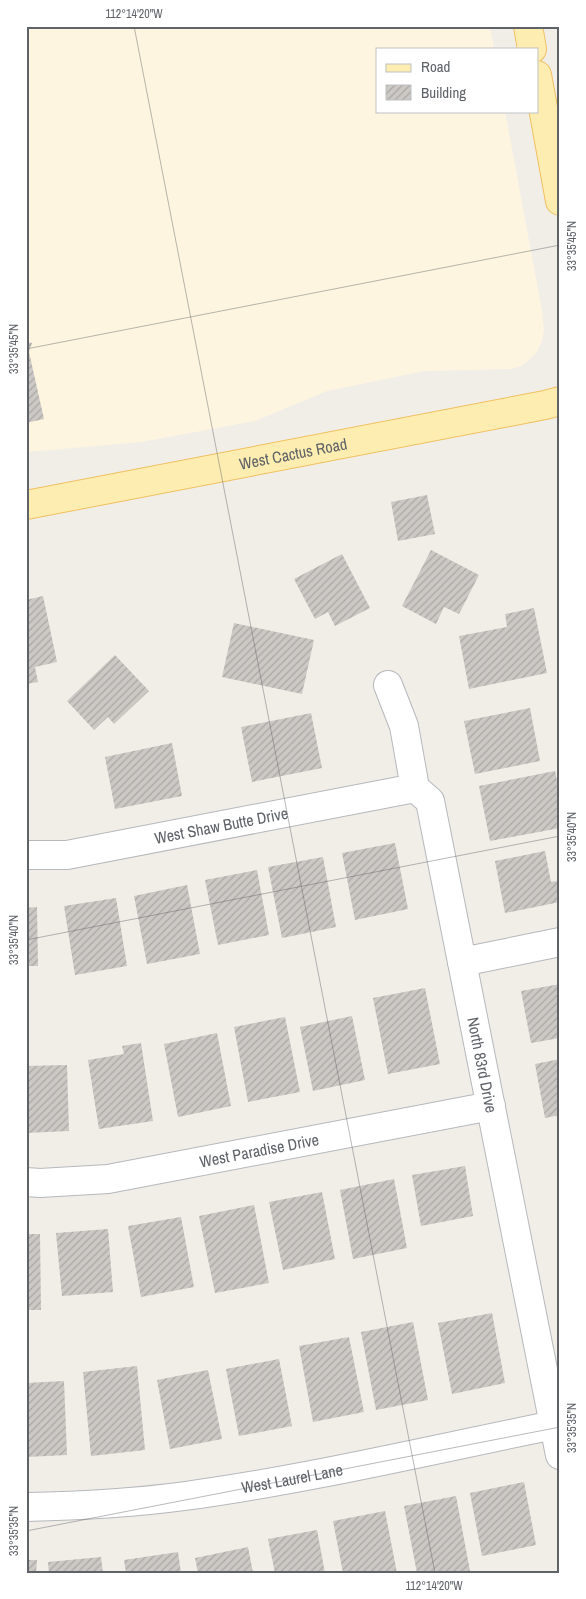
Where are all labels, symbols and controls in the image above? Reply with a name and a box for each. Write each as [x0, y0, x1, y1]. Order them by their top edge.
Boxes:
text: 112°14'20"W [105, 6, 163, 22]
legend [376, 48, 538, 112]
text: Road [421, 56, 450, 77]
text: Building [421, 82, 466, 103]
text: 33°35'45"N [564, 221, 580, 271]
text: 33°35'45"N [6, 324, 22, 374]
street label: West Cactus Road [237, 432, 349, 475]
street label: West Shaw Butte Drive [153, 802, 290, 849]
text: 33°35'40"N [564, 812, 580, 862]
text: 33°35'40"N [6, 915, 22, 965]
street label: North 83rd Drive [462, 1015, 503, 1115]
street label: West Paradise Drive [198, 1128, 321, 1172]
text: 33°35'35"N [564, 1403, 580, 1453]
street label: West Laurel Lane [240, 1458, 345, 1498]
text: 33°35'35"N [6, 1506, 22, 1556]
text: 112°14'20"W [405, 1578, 463, 1594]

